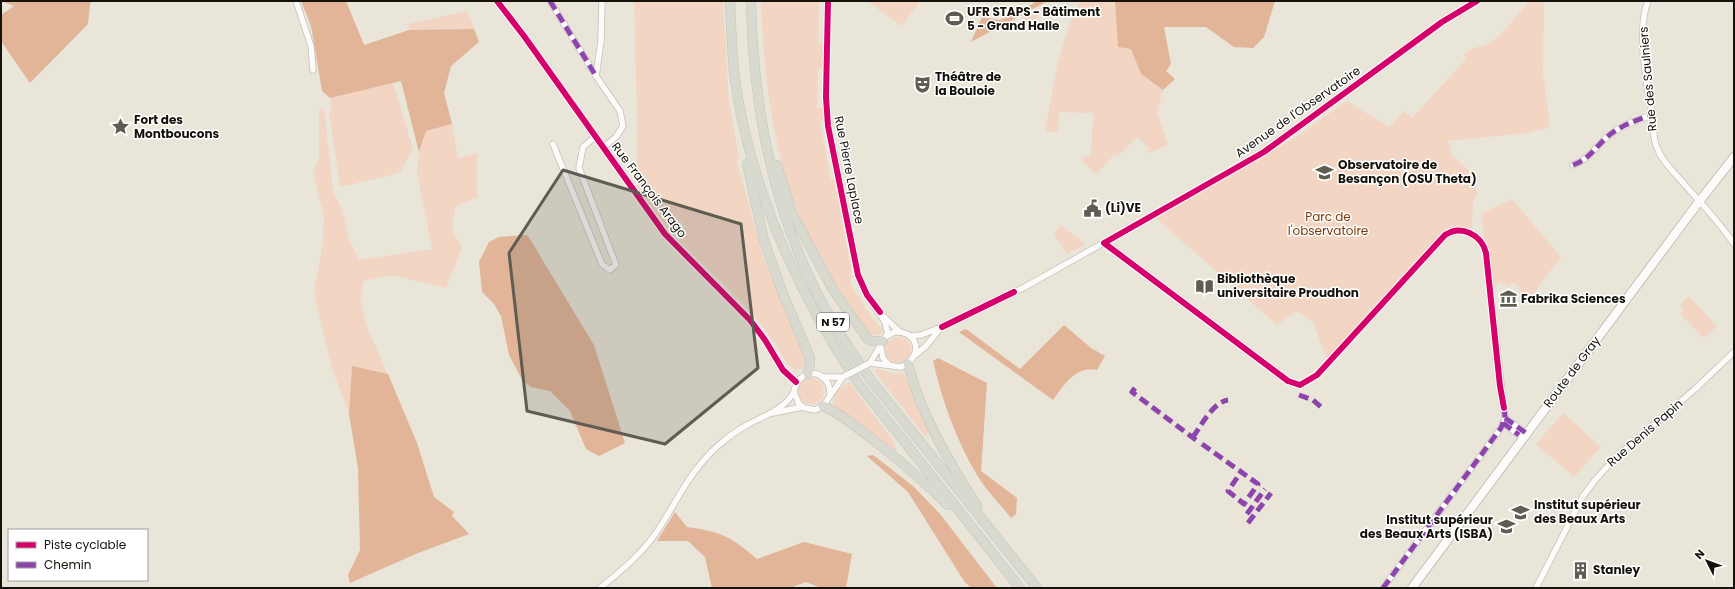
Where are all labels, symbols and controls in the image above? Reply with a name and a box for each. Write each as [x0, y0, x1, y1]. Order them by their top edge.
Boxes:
place label: UFR STAPS - Bâtiment 5 - Grand Halle [967, 3, 1100, 34]
sports icon: UFR STAPS - Bâtiment 5 - Grand Halle [944, 9, 964, 29]
street label: Rue des Saulniers [1634, 26, 1661, 132]
street label: Avenue de l'Observatoire [1232, 62, 1364, 161]
place label: Théâtre de la Bouloie [935, 68, 1002, 99]
theatre icon: Théâtre de la Bouloie [912, 74, 932, 94]
place label: Fort des Montboucons [134, 111, 219, 142]
street label: Rue Pierre Laplace [831, 114, 868, 225]
place icon: Fort des Montboucons [111, 117, 131, 137]
street label: Rue François Arago [608, 138, 691, 241]
place label: Observatoire de Besançon (OSU Theta) [1338, 156, 1477, 187]
school or university icon: Observatoire de Besançon (OSU Theta) [1315, 162, 1335, 182]
public building icon: (Li)VE [1082, 198, 1102, 218]
place label: (Li)VE [1105, 199, 1141, 216]
park label: Parc de l'observatoire [1288, 208, 1368, 239]
place label: Bibliothèque universitaire Proudhon [1217, 270, 1359, 301]
library icon: Bibliothèque universitaire Proudhon [1194, 276, 1214, 296]
museum icon: Fabrika Sciences [1498, 289, 1518, 309]
place label: Fabrika Sciences [1521, 290, 1626, 307]
road number: N 57 [817, 313, 849, 331]
street label: Route de Gray [1539, 332, 1604, 411]
street label: Rue Denis Papin [1603, 395, 1686, 470]
place label: Institut supérieur des Beaux Arts [1534, 496, 1641, 527]
school or university icon: Institut supérieur des Beaux Arts [1511, 502, 1531, 522]
place label: Institut supérieur des Beaux Arts (ISBA) [1360, 511, 1493, 542]
school or university icon: Institut supérieur des Beaux Arts (ISBA) [1496, 517, 1516, 537]
legend [8, 529, 148, 581]
text: Piste cyclable [44, 536, 126, 553]
north arrow [1687, 541, 1727, 581]
text: N [1691, 546, 1708, 563]
text: Chemin [44, 556, 91, 573]
building icon: Stanley [1570, 560, 1590, 580]
place label: Stanley [1593, 561, 1640, 578]

